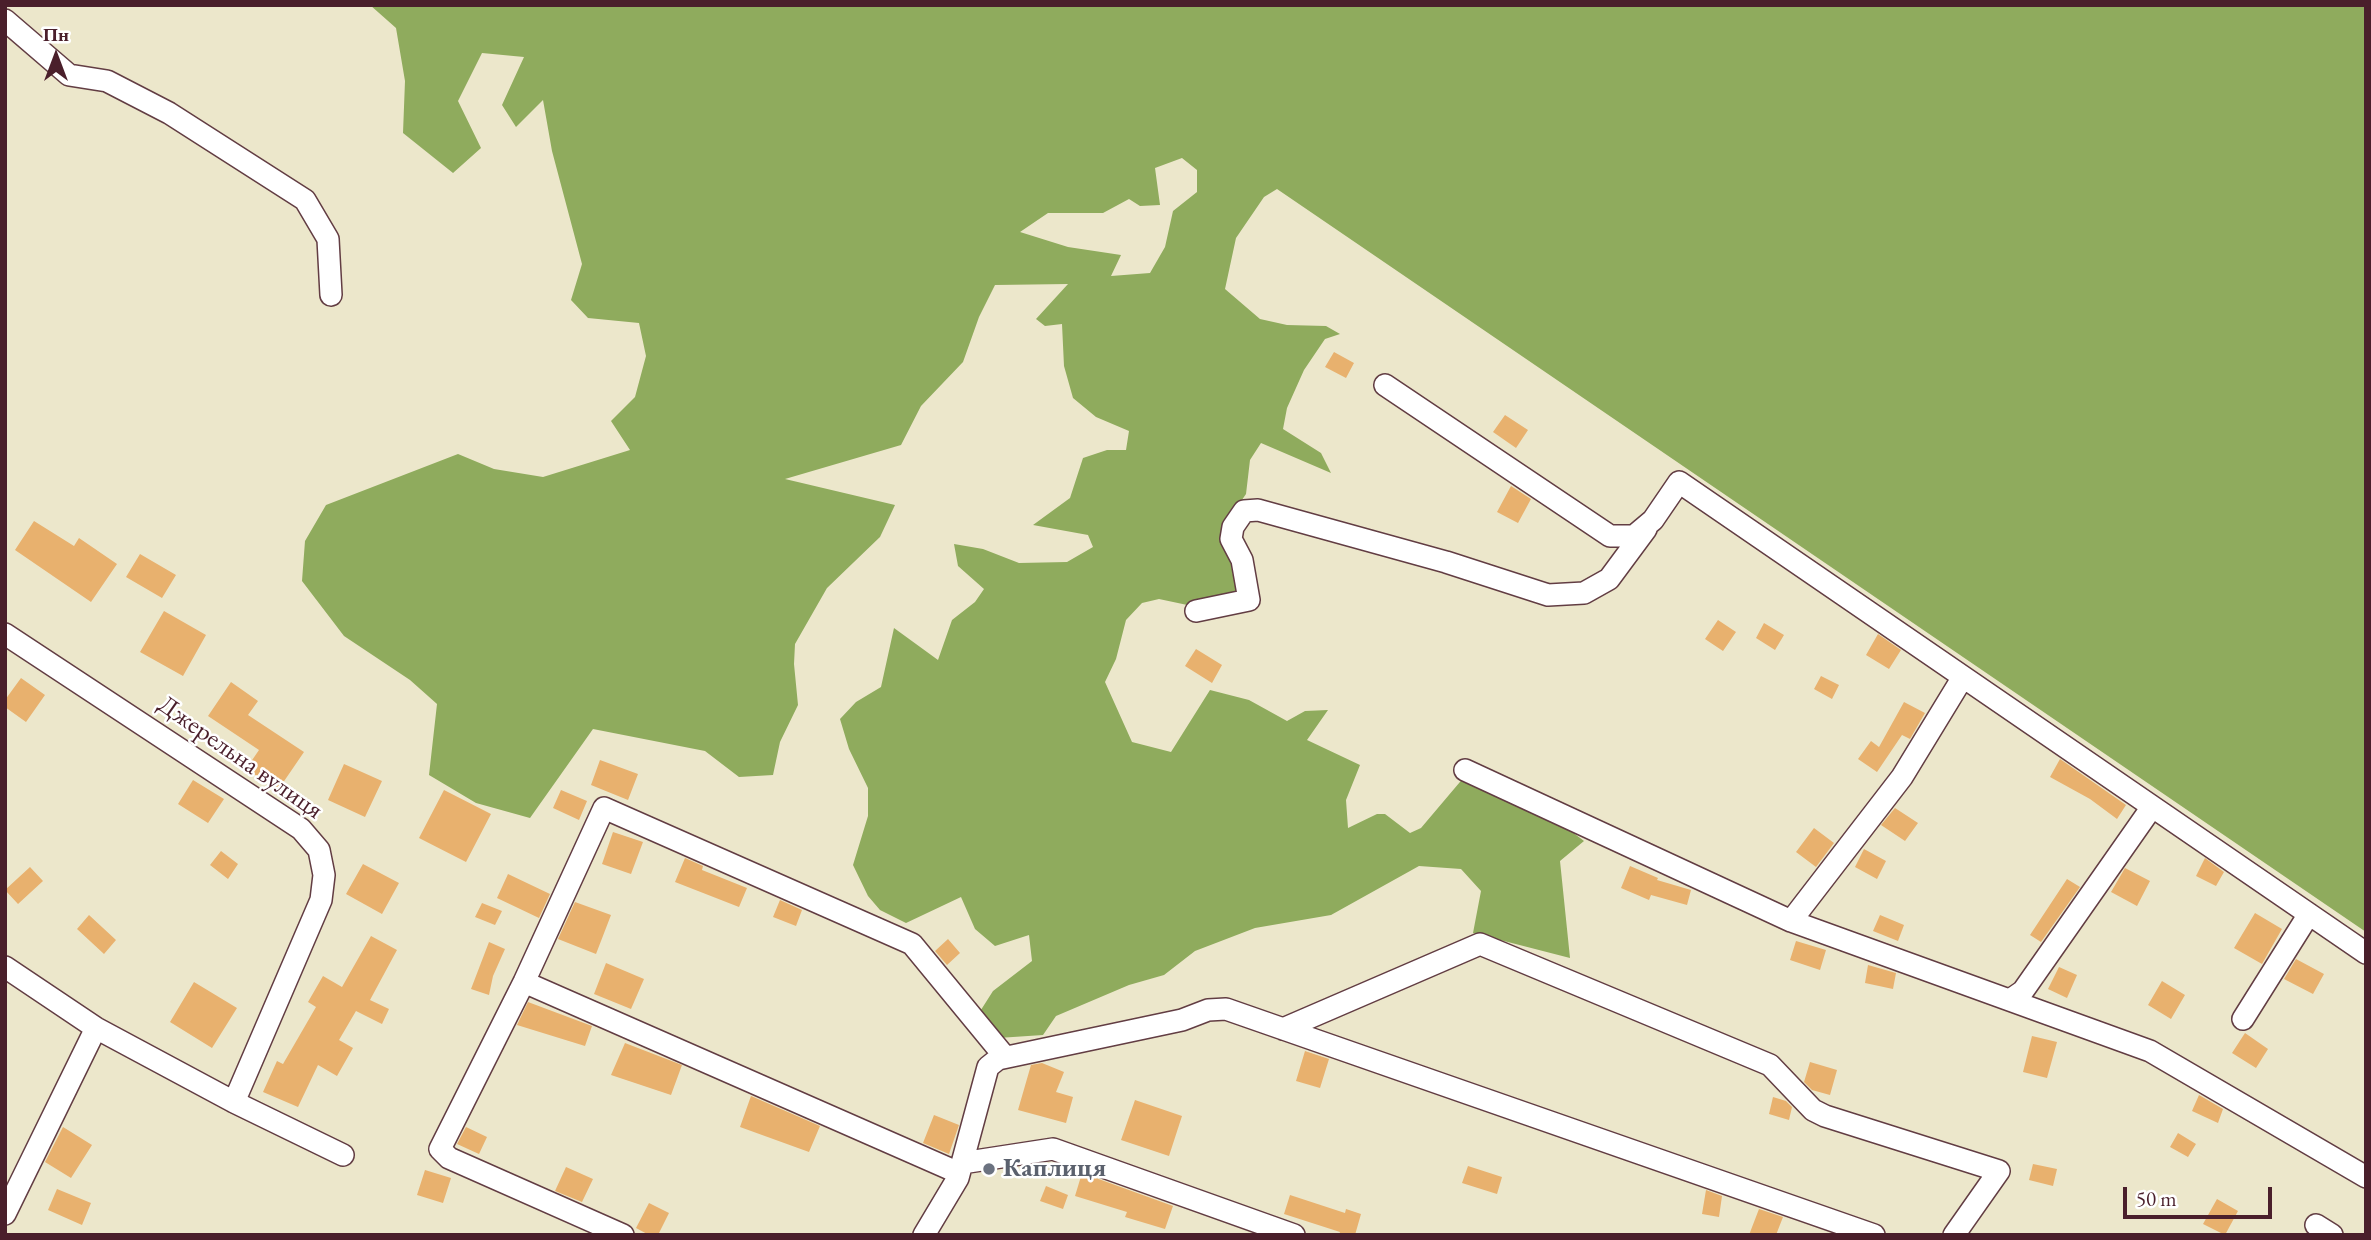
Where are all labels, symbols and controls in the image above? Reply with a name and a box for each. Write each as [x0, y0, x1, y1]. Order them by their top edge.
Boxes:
north arrow [21, 21, 91, 91]
text: Пн [43, 22, 69, 47]
street label: Джерельна вулиця [152, 690, 328, 826]
place label: Каплиця [1003, 1153, 1106, 1185]
marker: Каплиця [981, 1161, 997, 1177]
scale bar [2126, 1174, 2275, 1218]
text: 50 m [2136, 1185, 2177, 1212]

